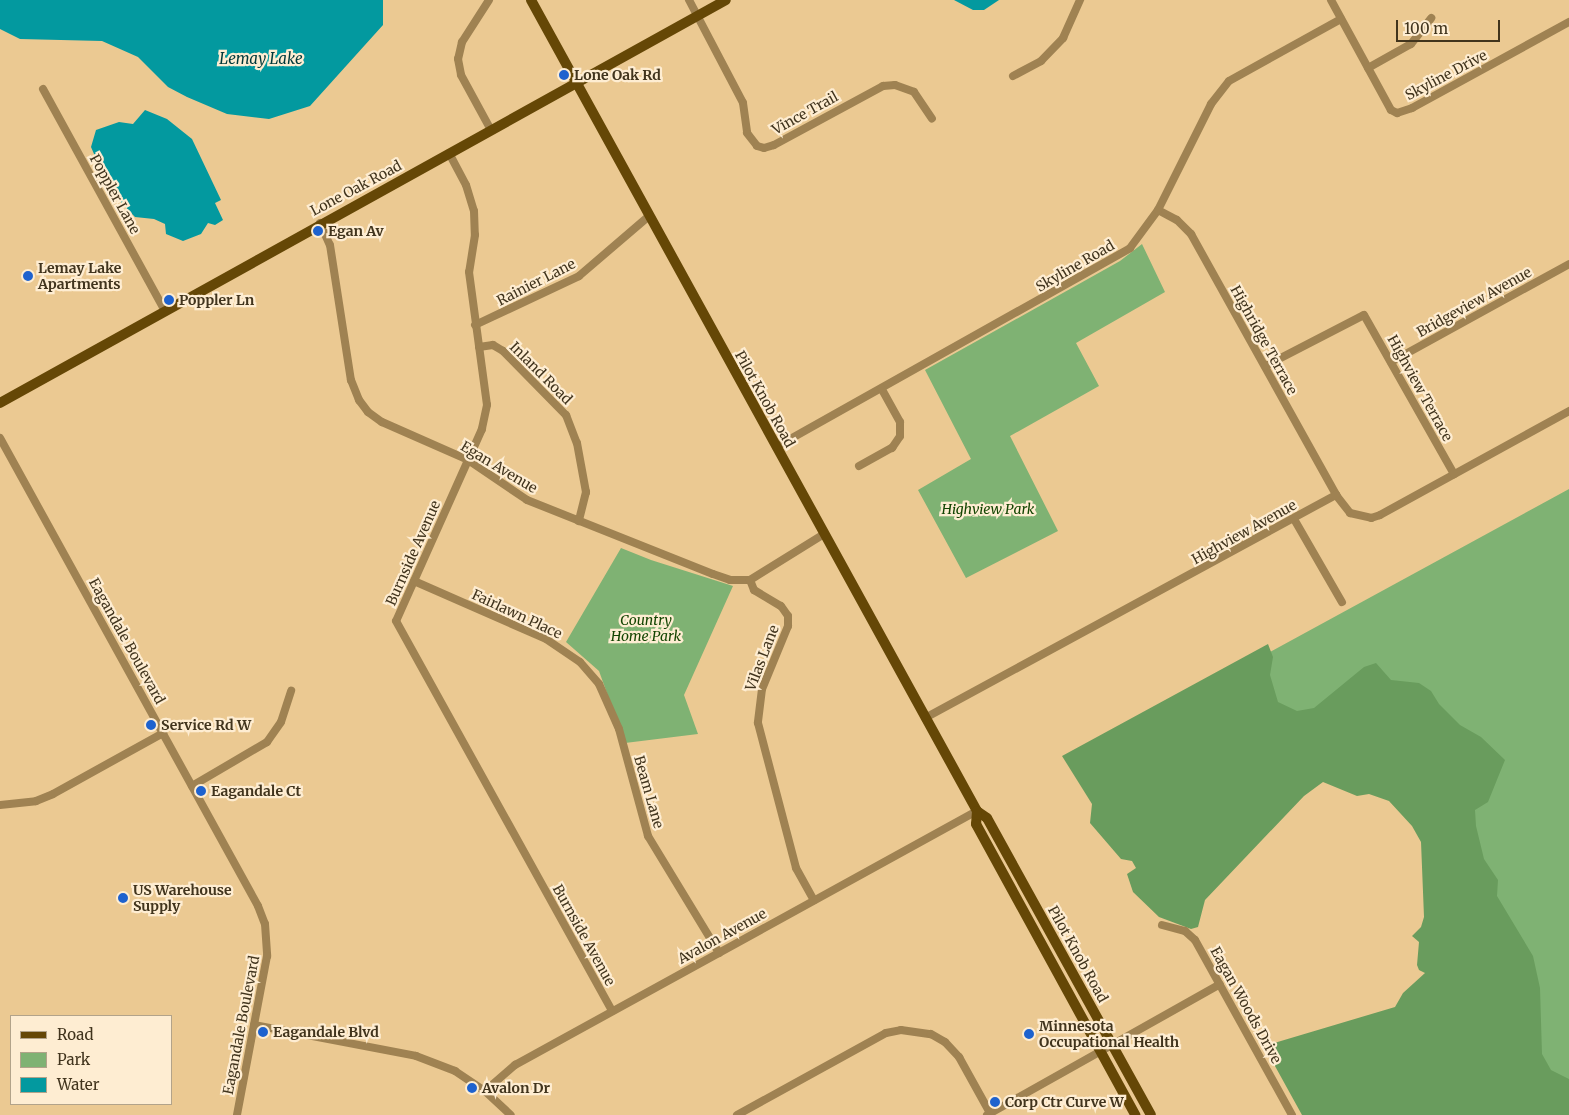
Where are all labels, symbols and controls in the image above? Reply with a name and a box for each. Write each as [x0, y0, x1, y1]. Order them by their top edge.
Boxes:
scale bar [1399, 10, 1503, 42]
text: 100 m [1404, 19, 1448, 38]
street label: Skyline Drive [1402, 46, 1490, 104]
water label: Lemay Lake [219, 50, 303, 68]
place label: Lone Oak Rd [574, 67, 661, 83]
marker: Lone Oak Rd [558, 69, 570, 81]
street label: Vince Trail [769, 88, 841, 138]
street label: Poppler Lane [86, 151, 144, 237]
street label: Lone Oak Road [308, 157, 404, 219]
place label: Egan Av [328, 223, 384, 239]
marker: Egan Av [312, 225, 324, 237]
street label: Skyline Road [1033, 237, 1117, 295]
street label: Rainier Lane [494, 255, 578, 309]
place label: Lemay Lake Apartments [38, 260, 121, 292]
street label: Bridgeview Avenue [1414, 264, 1534, 340]
marker: Lemay Lake Apartments [22, 270, 34, 282]
street label: Highridge Terrace [1227, 283, 1301, 397]
place label: Poppler Ln [179, 292, 254, 308]
marker: Poppler Ln [163, 294, 175, 306]
street label: Highview Terrace [1384, 332, 1456, 444]
street label: Inland Road [506, 338, 576, 408]
street label: Pilot Knob Road [731, 348, 799, 450]
street label: Egan Avenue [458, 438, 540, 496]
street label: Highview Avenue [1189, 496, 1299, 568]
street label: Burnside Avenue [382, 498, 444, 608]
park label: Highview Park [942, 501, 1034, 517]
street label: Eagandale Boulevard [85, 575, 169, 707]
street label: Fairlawn Place [469, 586, 565, 642]
park label: Country Home Park [611, 612, 681, 644]
street label: Vilas Lane [742, 623, 782, 693]
place label: Service Rd W [161, 717, 251, 733]
marker: Service Rd W [145, 719, 157, 731]
street label: Beam Lane [631, 754, 667, 830]
place label: Eagandale Ct [211, 783, 301, 799]
marker: Eagandale Ct [195, 785, 207, 797]
street label: Burnside Avenue [549, 881, 619, 989]
place label: US Warehouse Supply [133, 882, 232, 914]
marker: US Warehouse Supply [117, 892, 129, 904]
street label: Pilot Knob Road [1044, 903, 1112, 1005]
street label: Avalon Avenue [675, 905, 769, 967]
street label: Eagan Woods Drive [1207, 944, 1285, 1066]
street label: Eagandale Boulevard [219, 954, 263, 1096]
legend [10, 1015, 172, 1105]
place label: Minnesota Occupational Health [1039, 1018, 1179, 1050]
place label: Eagandale Blvd [273, 1024, 379, 1040]
text: Road [57, 1025, 93, 1044]
marker: Eagandale Blvd [257, 1026, 269, 1038]
marker: Minnesota Occupational Health [1023, 1028, 1035, 1040]
text: Park [57, 1050, 90, 1069]
text: Water [57, 1075, 99, 1094]
place label: Avalon Dr [482, 1080, 550, 1096]
marker: Avalon Dr [466, 1082, 478, 1094]
place label: Corp Ctr Curve W [1005, 1094, 1124, 1110]
marker: Corp Ctr Curve W [989, 1096, 1001, 1108]

